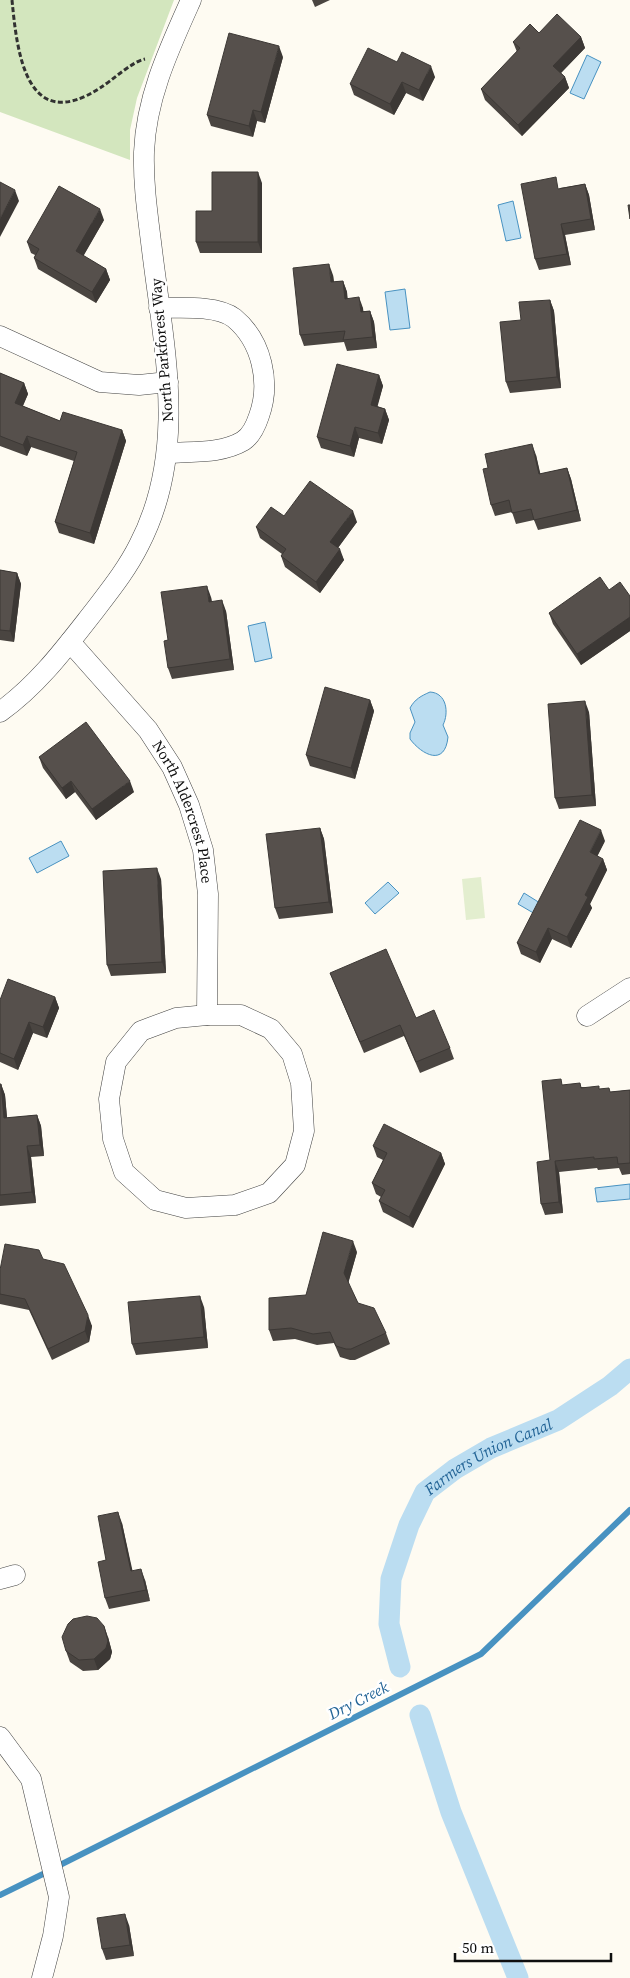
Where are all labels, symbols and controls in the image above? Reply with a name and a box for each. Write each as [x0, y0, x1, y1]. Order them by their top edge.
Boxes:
street label: North Parkforest Way [145, 277, 178, 423]
street label: North Aldercrest Place [147, 736, 218, 885]
water label: Farmers Union Canal [419, 1413, 556, 1501]
water label: Dry Creek [323, 1675, 392, 1725]
scale bar [455, 1930, 611, 1962]
text: 50 m [462, 1937, 494, 1958]

